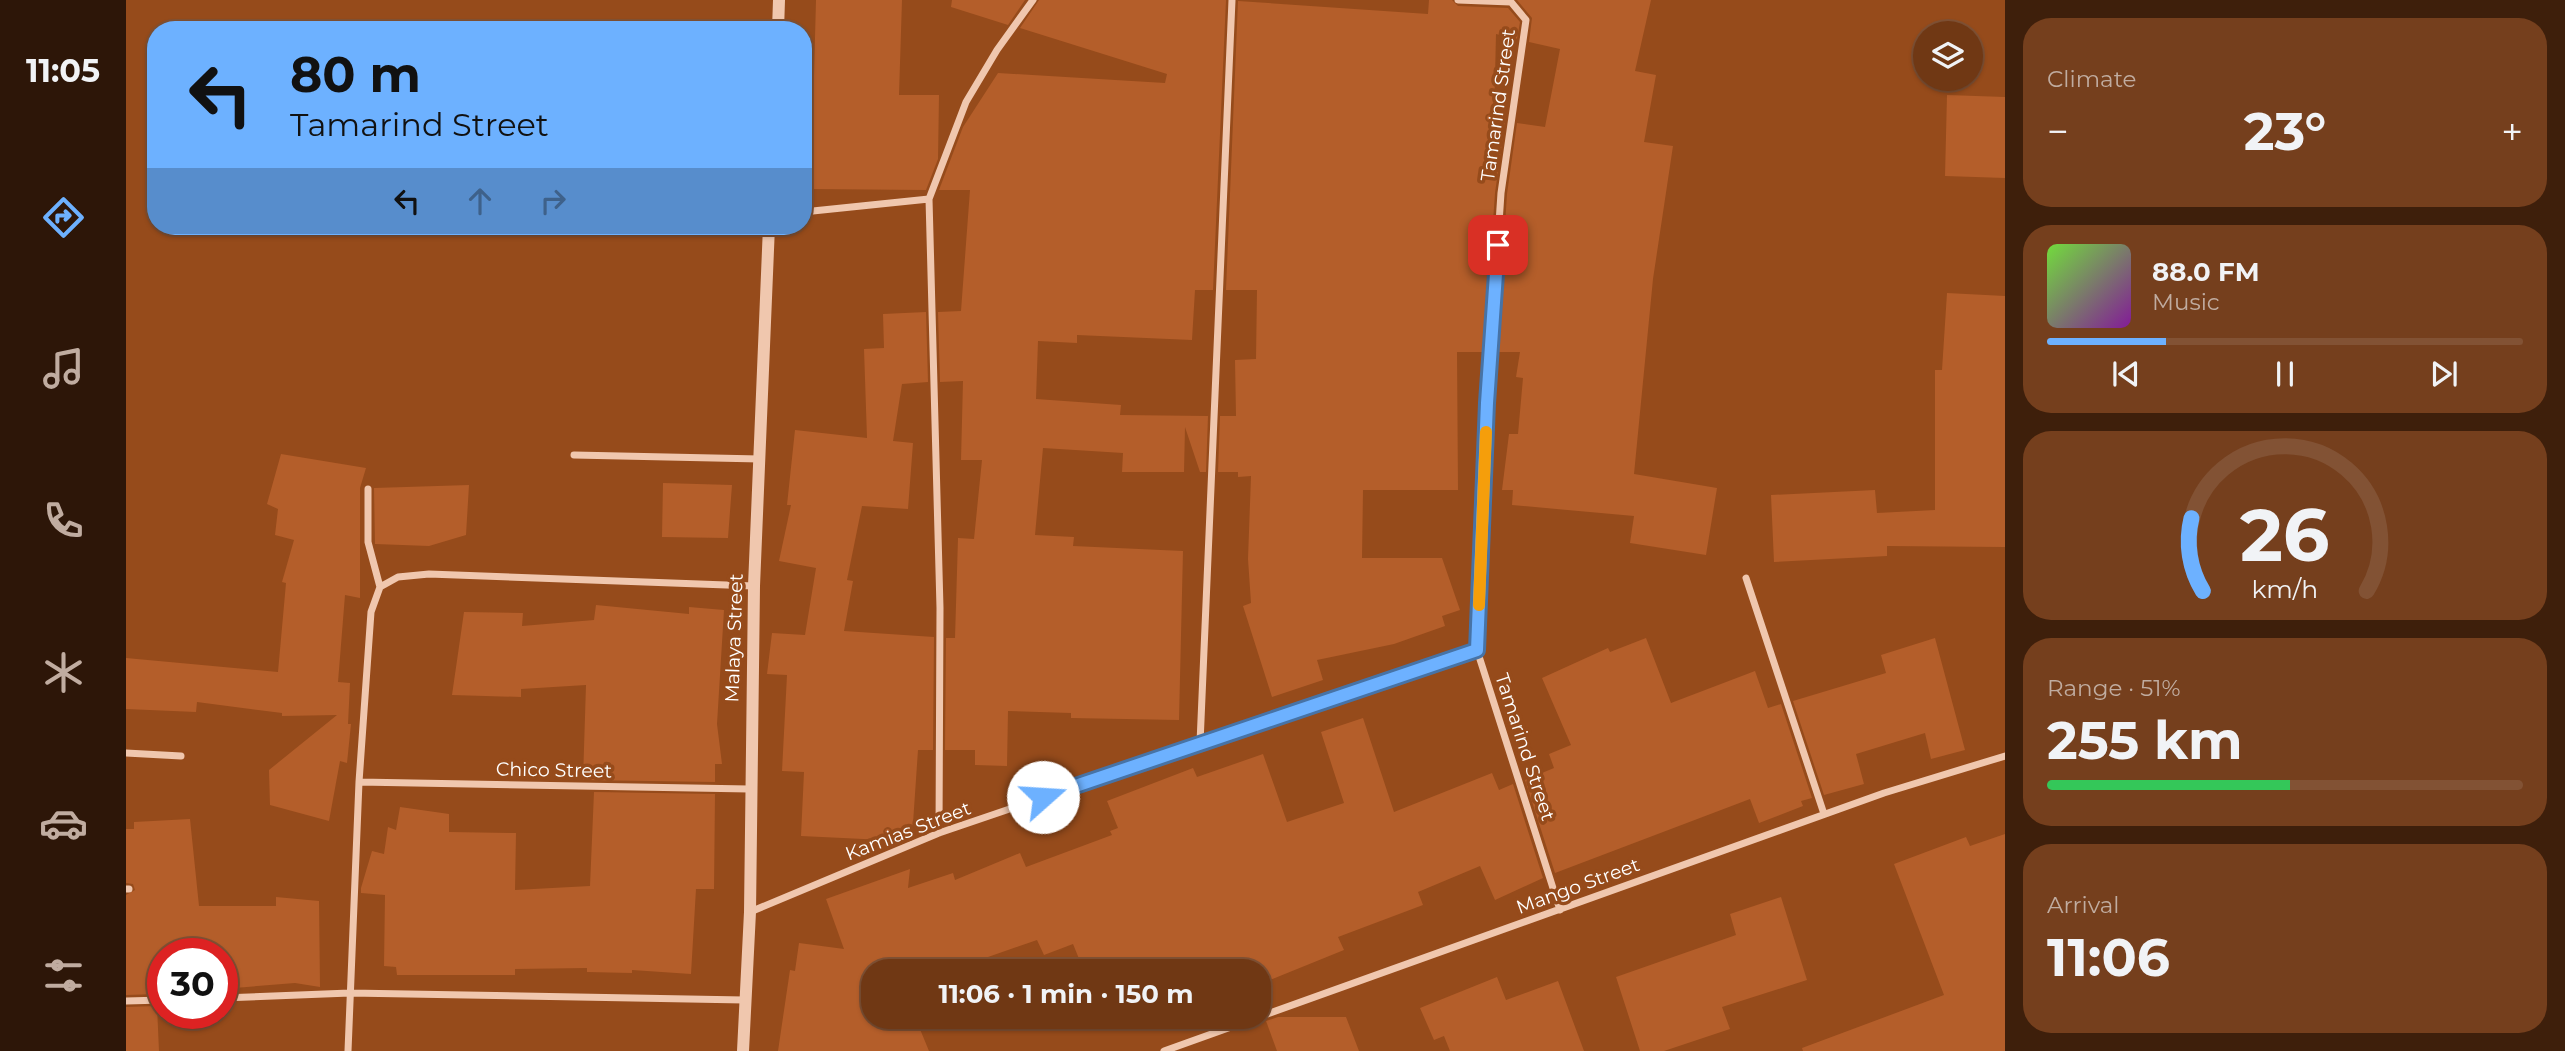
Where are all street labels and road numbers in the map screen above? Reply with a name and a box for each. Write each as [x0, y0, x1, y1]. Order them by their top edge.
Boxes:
street label: Tamarind Street [1476, 27, 1520, 183]
street label: Malaya Street [720, 573, 748, 703]
street label: Tamarind Street [1490, 670, 1560, 824]
street label: Chico Street [496, 757, 613, 783]
street label: Kamias Street [842, 796, 974, 866]
street label: Mango Street [1513, 853, 1643, 919]

